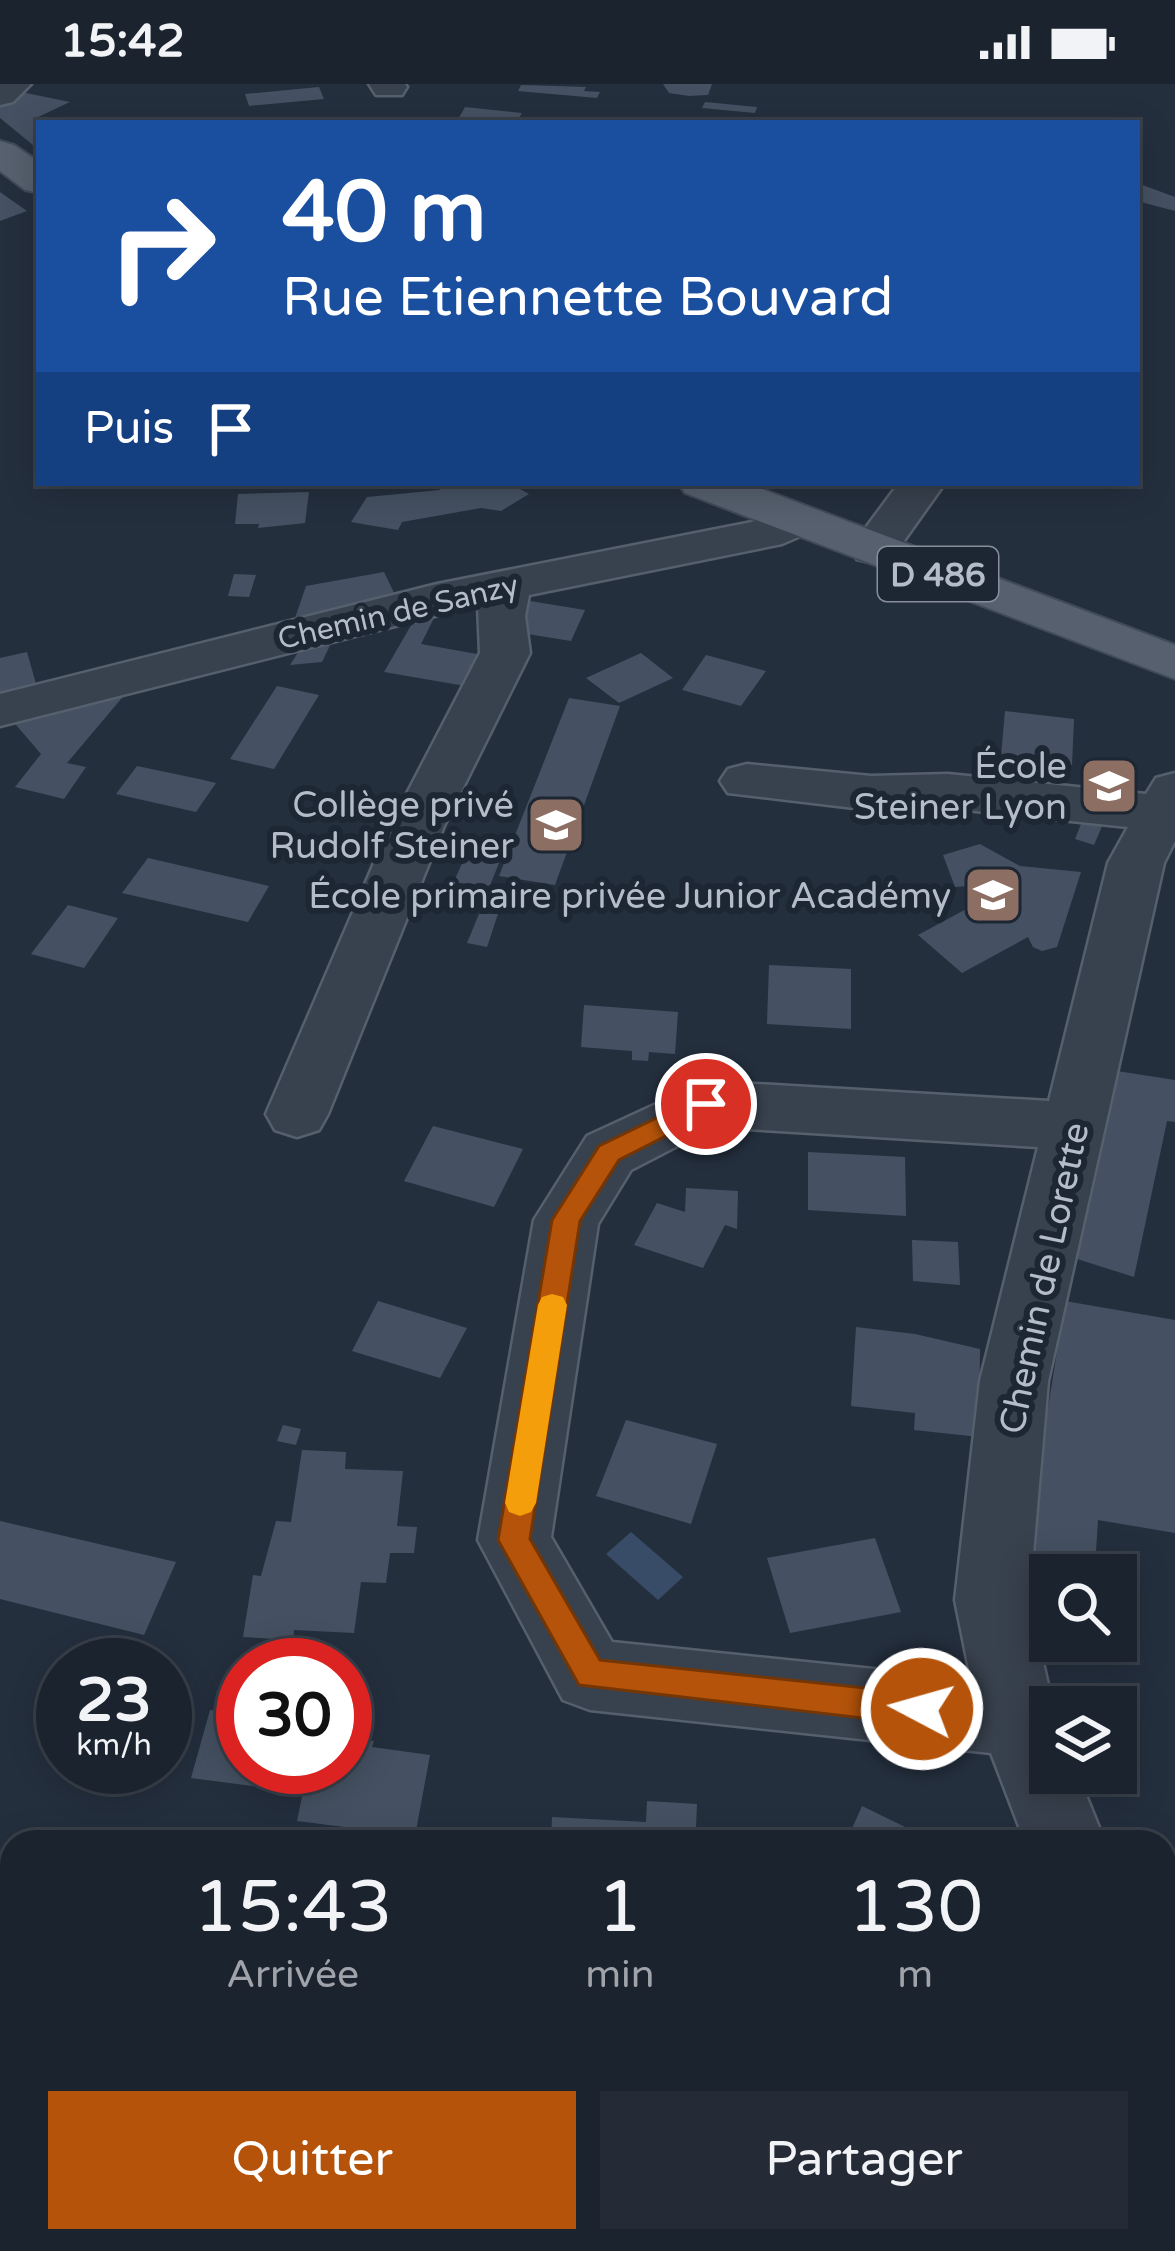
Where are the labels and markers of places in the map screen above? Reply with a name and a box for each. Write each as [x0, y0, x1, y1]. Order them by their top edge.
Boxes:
place label: École Steiner Lyon [854, 745, 1067, 829]
school or university icon: École Steiner Lyon [1078, 755, 1140, 817]
place label: Collège privé Rudolf Steiner [269, 784, 514, 868]
school or university icon: Collège privé Rudolf Steiner [525, 794, 587, 856]
school or university icon: École primaire privée Junior Académy [962, 864, 1024, 926]
place label: École primaire privée Junior Académy [308, 875, 951, 918]
pin [655, 1053, 757, 1155]

